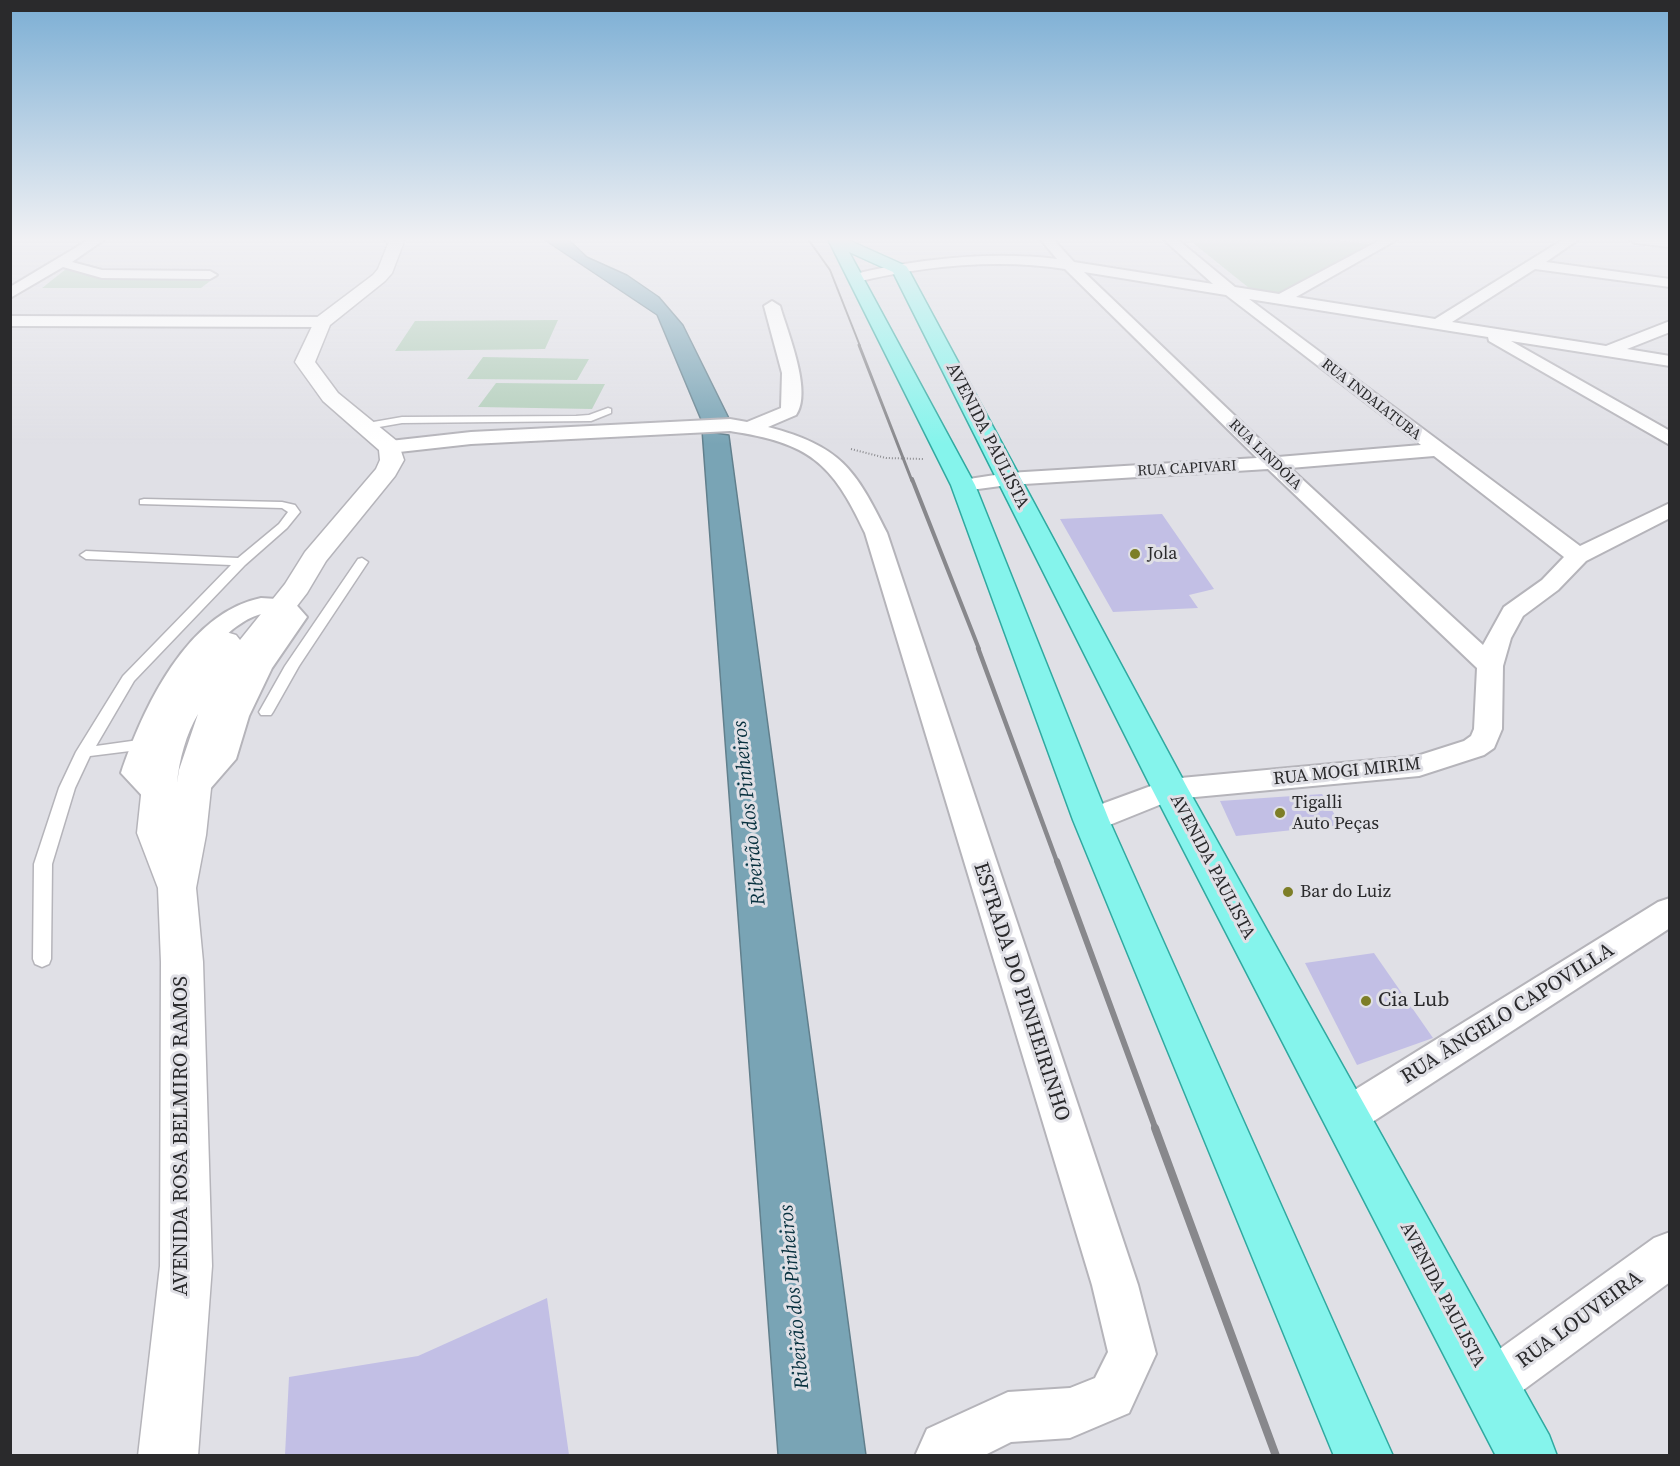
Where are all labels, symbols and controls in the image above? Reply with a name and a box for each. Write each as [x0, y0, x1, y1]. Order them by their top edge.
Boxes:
street label: RUA INDAIATUBA [1318, 355, 1424, 445]
street label: AVENIDA PAULISTA [941, 359, 1033, 513]
street label: RUA LINDÓIA [1225, 416, 1305, 494]
street label: RUA CAPIVARI [1137, 457, 1237, 481]
place label: Jola [1147, 543, 1177, 565]
marker: Jola [1128, 547, 1142, 561]
water label: Ribeirão dos Pinheiros [728, 720, 772, 906]
street label: RUA MOGI MIRIM [1272, 754, 1422, 790]
street label: AVENIDA PAULISTA [1165, 791, 1259, 943]
place label: Tigalli Auto Peças [1292, 792, 1379, 834]
marker: Tigalli Auto Peças [1273, 806, 1287, 820]
street label: ESTRADA DO PINHEIRINHO [967, 859, 1075, 1125]
place label: Bar do Luiz [1300, 881, 1391, 903]
marker: Bar do Luiz [1281, 885, 1295, 899]
street label: RUA ÂNGELO CAPOVILLA [1397, 938, 1619, 1090]
street label: AVENIDA ROSA BELMIRO RAMOS [169, 976, 195, 1296]
place label: Cia Lub [1378, 988, 1449, 1014]
marker: Cia Lub [1359, 994, 1373, 1008]
water label: Ribeirão dos Pinheiros [775, 1204, 815, 1390]
street label: AVENIDA PAULISTA [1395, 1219, 1489, 1371]
street label: RUA LOUVEIRA [1512, 1266, 1648, 1374]

